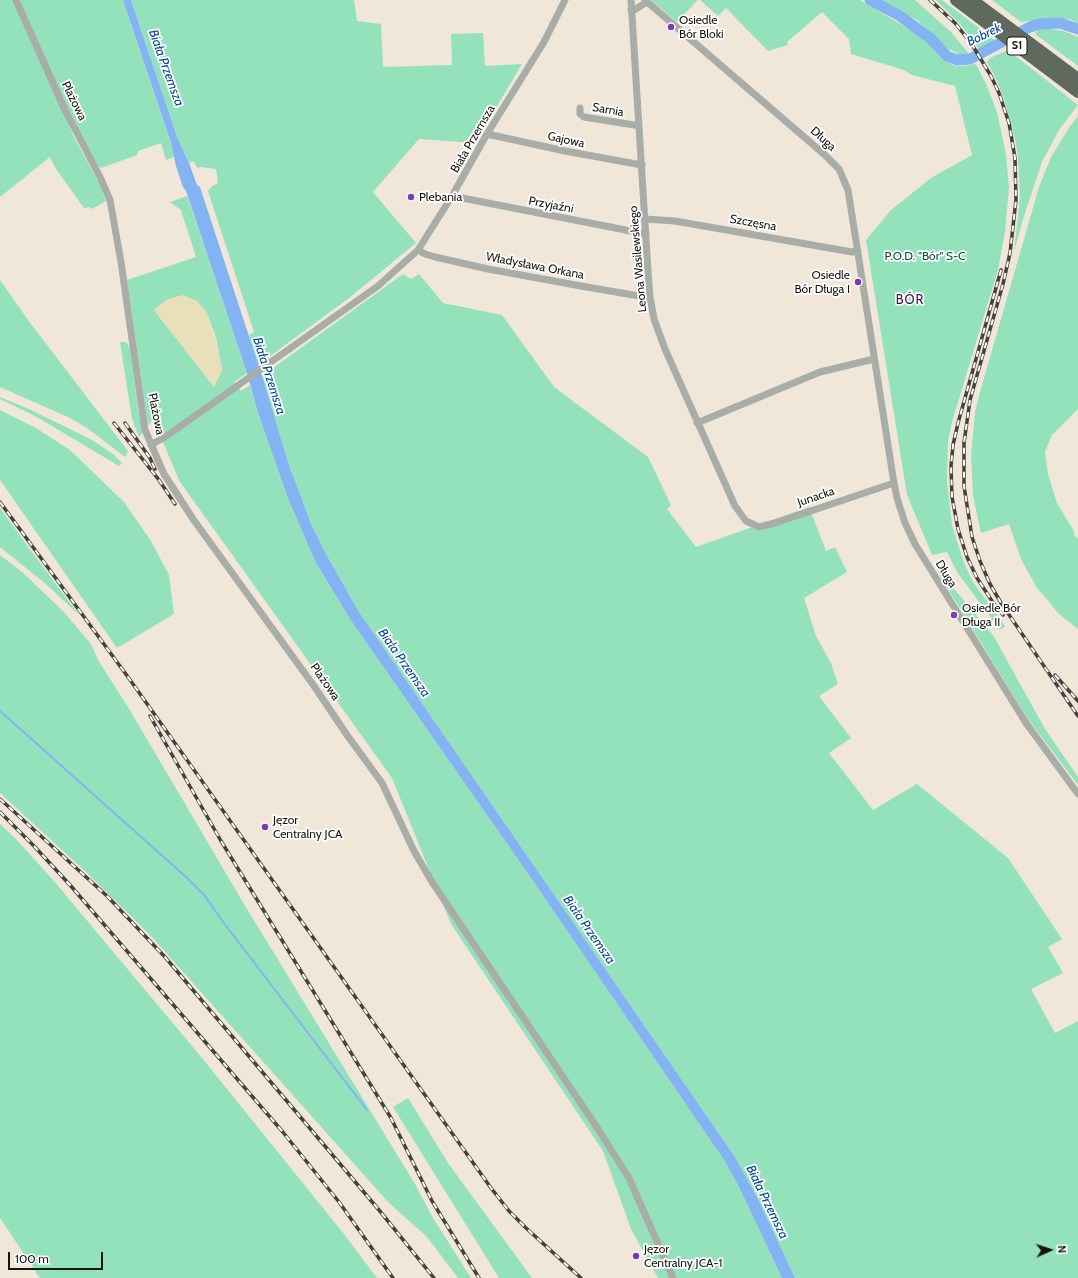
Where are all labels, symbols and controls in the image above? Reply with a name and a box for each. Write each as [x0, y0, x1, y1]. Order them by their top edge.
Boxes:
place label: Osiedle Bór Bloki [679, 13, 724, 41]
water label: Bobrek [964, 20, 1004, 50]
marker: Osiedle Bór Bloki [666, 22, 676, 32]
water label: Biała Przemsza [145, 28, 187, 108]
road number: S1 [1007, 37, 1027, 55]
street label: Plażowa [58, 79, 90, 123]
street label: Sarnia [591, 100, 625, 120]
street label: Biała Przemsza [448, 103, 498, 175]
street label: Długa [807, 124, 839, 154]
street label: Gajowa [546, 129, 586, 151]
place label: Plebania [419, 190, 462, 204]
marker: Plebania [406, 192, 416, 202]
street label: Przyjaźni [527, 194, 575, 216]
street label: Leona Wasilewskiego [626, 205, 650, 313]
street label: Szczęsna [729, 212, 777, 234]
street label: Władysława Orkana [485, 249, 585, 283]
park label: P.O.D. "Bór" S-C [884, 249, 966, 263]
place label: Osiedle Bór Długa I [794, 268, 850, 296]
marker: Osiedle Bór Długa I [853, 277, 863, 287]
district label: BÓR [896, 292, 924, 308]
water label: Biała Przemsza [249, 335, 289, 417]
street label: Plażowa [145, 392, 167, 436]
street label: Junacka [796, 484, 836, 510]
street label: Długa [932, 558, 960, 590]
place label: Osiedle Bór Długa II [962, 601, 1021, 629]
marker: Osiedle Bór Długa II [949, 610, 959, 620]
water label: Biała Przemsza [375, 626, 433, 700]
street label: Plażowa [307, 661, 343, 703]
place label: Jęzor Centralny JCA [273, 813, 342, 841]
marker: Jęzor Centralny JCA [260, 822, 270, 832]
water label: Biała Przemsza [560, 893, 618, 967]
water label: Biała Przemsza [742, 1163, 792, 1241]
north arrow [1030, 1230, 1070, 1270]
place label: Jęzor Centralny JCA-1 [644, 1242, 722, 1270]
scale bar [10, 1244, 105, 1270]
text: N [1055, 1245, 1069, 1254]
text: 100 m [15, 1251, 49, 1266]
marker: Jęzor Centralny JCA-1 [631, 1251, 641, 1261]

